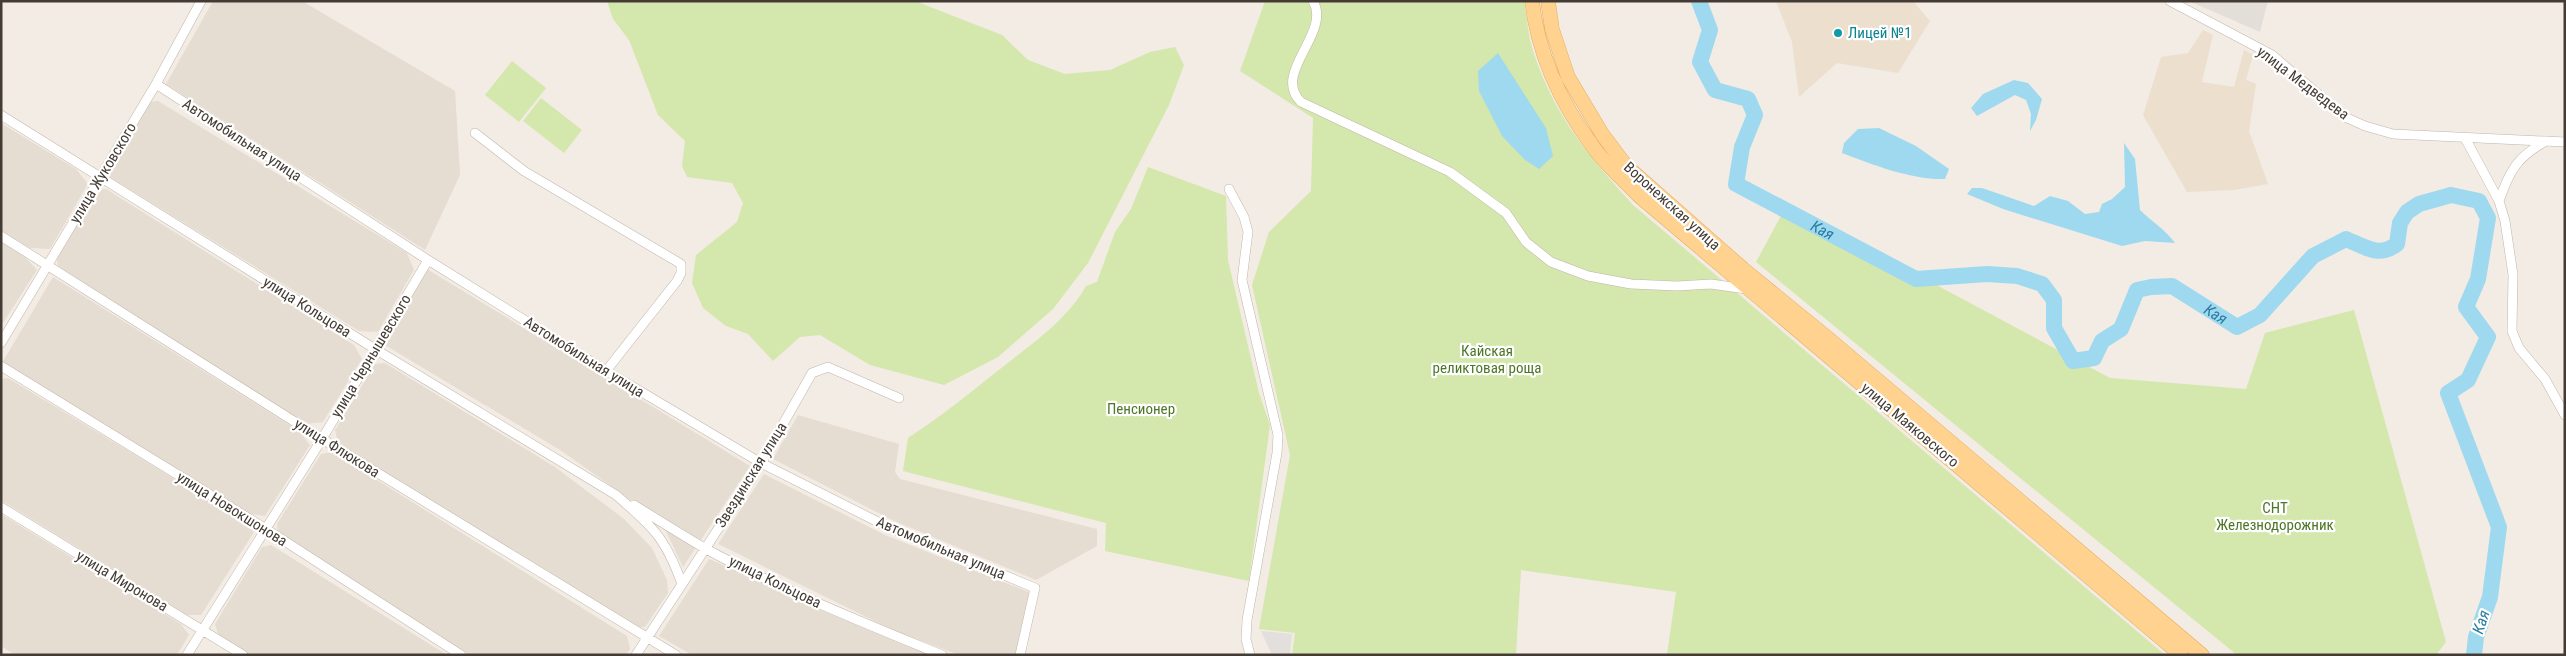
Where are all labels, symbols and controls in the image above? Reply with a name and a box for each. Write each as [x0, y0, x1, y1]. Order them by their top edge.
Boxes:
place label: Лицей №1 [1848, 24, 1912, 42]
marker: Лицей №1 [1832, 27, 1844, 39]
street label: улица Медведева [2253, 43, 2353, 123]
street label: Автомобильная улица [179, 95, 305, 185]
street label: улица Жуковского [66, 119, 140, 227]
street label: Воронежская улица [1620, 158, 1724, 254]
water label: Кая [1808, 216, 1838, 244]
street label: улица Кольцова [260, 273, 354, 341]
street label: улица Чернышевского [327, 291, 415, 421]
water label: Кая [2201, 299, 2231, 328]
street label: Автомобильная улица [521, 313, 647, 401]
park label: Кайская реликтовая роща [1433, 342, 1541, 377]
street label: улица Маяковского [1857, 379, 1963, 471]
park label: Пенсионер [1107, 400, 1175, 418]
street label: улица Флюкова [291, 415, 383, 481]
street label: Звездинская улица [711, 419, 791, 531]
street label: улица Новокшонова [173, 468, 291, 550]
park label: СНТ Железнодорожник [2216, 499, 2334, 534]
street label: Автомобильная улица [874, 513, 1008, 583]
street label: улица Миронова [73, 547, 171, 615]
street label: улица Кольцова [726, 552, 824, 612]
water label: Кая [2468, 607, 2494, 636]

